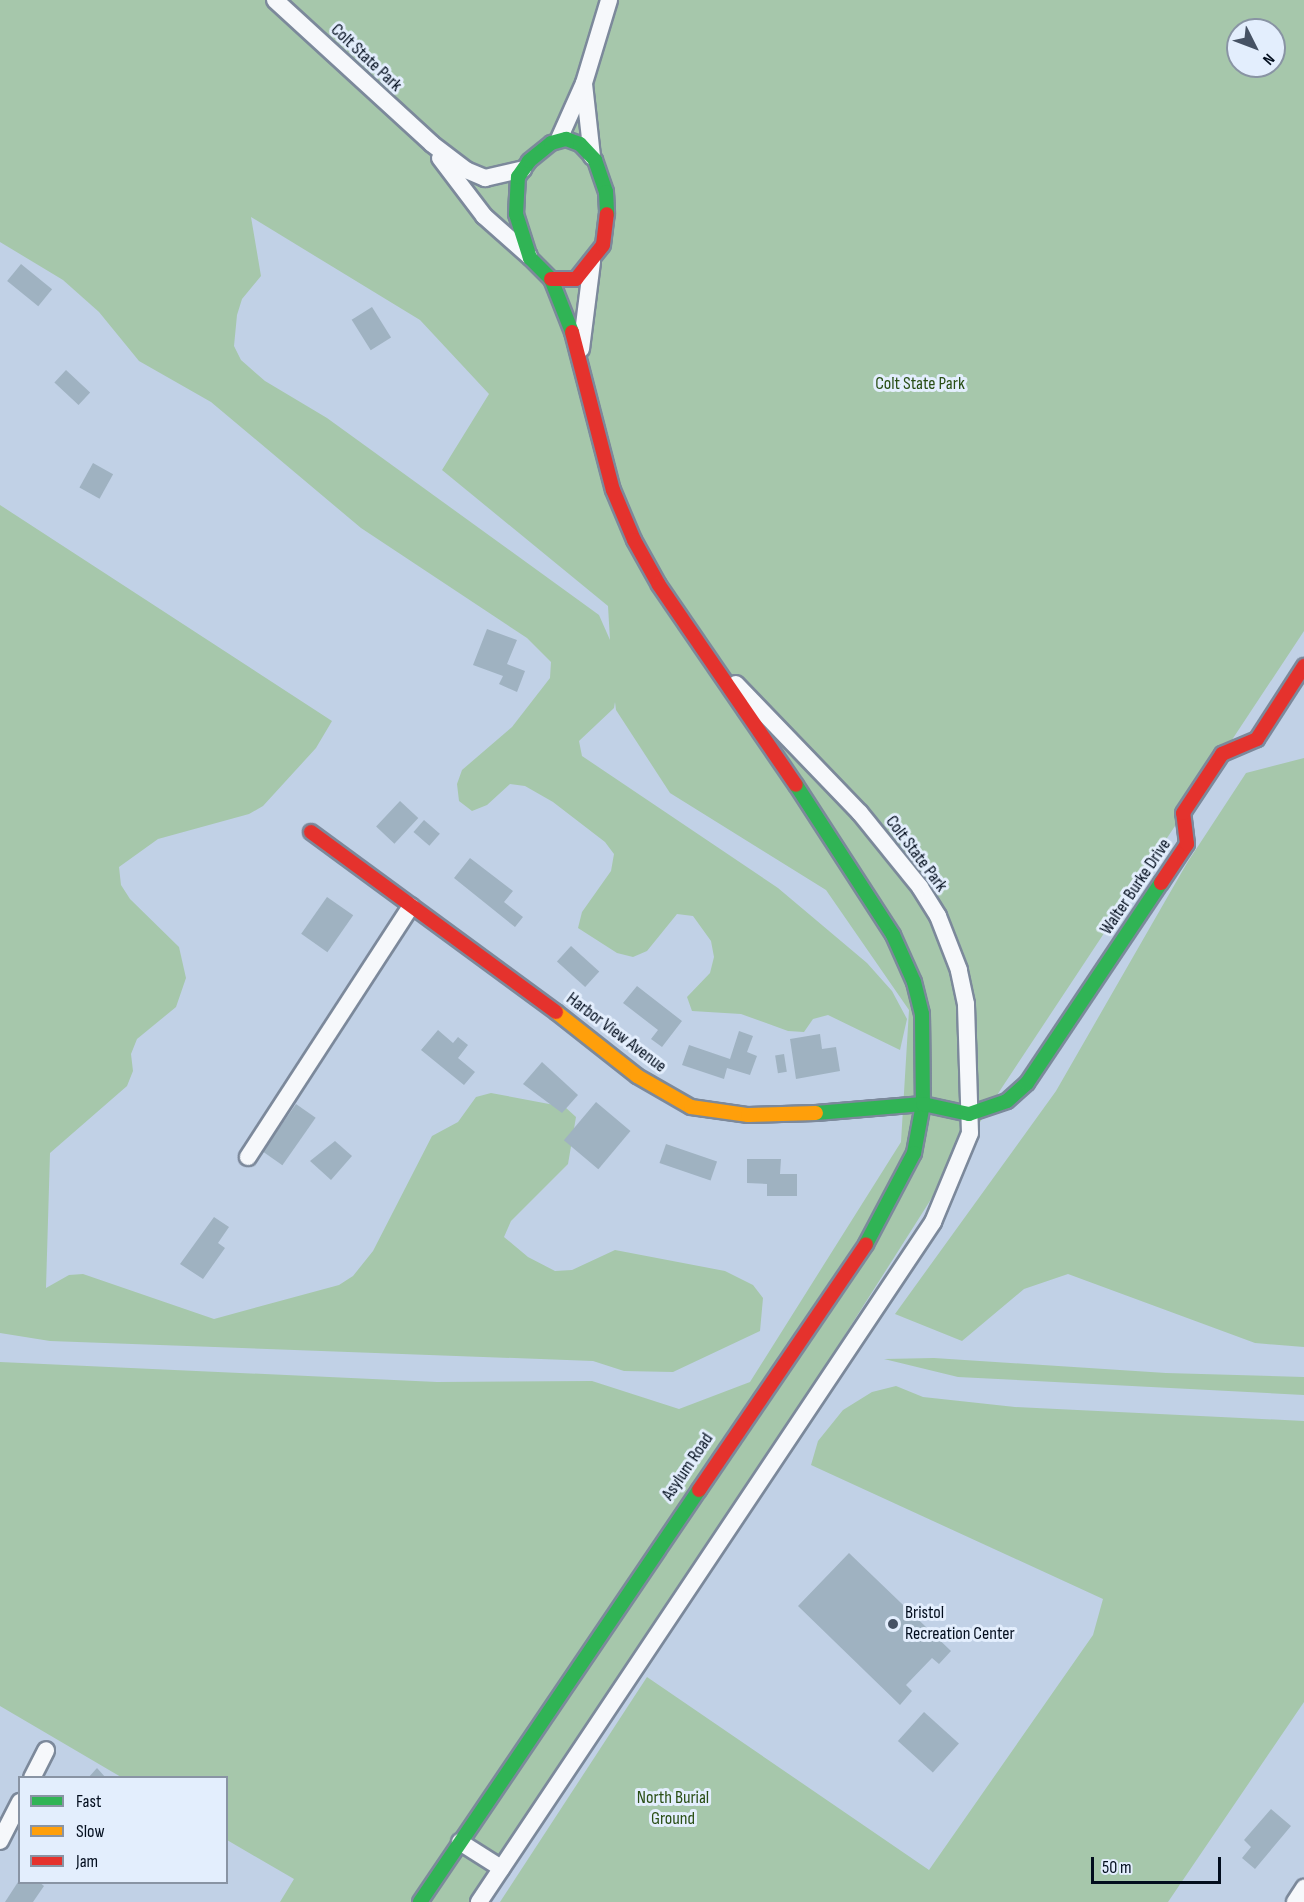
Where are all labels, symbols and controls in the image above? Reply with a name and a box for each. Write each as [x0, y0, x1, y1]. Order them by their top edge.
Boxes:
north arrow [1226, 18, 1286, 78]
street label: Colt State Park [326, 20, 406, 96]
text: N [1258, 50, 1278, 69]
park label: Colt State Park [875, 373, 965, 395]
street label: Colt State Park [880, 812, 952, 896]
street label: Walter Burke Drive [1096, 835, 1176, 939]
street label: Harbor View Avenue [562, 988, 670, 1078]
street label: Asylum Road [658, 1429, 718, 1505]
place label: Bristol Recreation Center [905, 1603, 1015, 1646]
marker: Bristol Recreation Center [886, 1617, 900, 1631]
legend [18, 1776, 228, 1884]
park label: North Burial Ground [637, 1788, 709, 1830]
text: Fast [76, 1791, 101, 1812]
text: Slow [76, 1821, 105, 1842]
scale bar [1094, 1845, 1224, 1883]
text: Jam [76, 1851, 98, 1872]
text: 50 m [1102, 1857, 1132, 1878]

